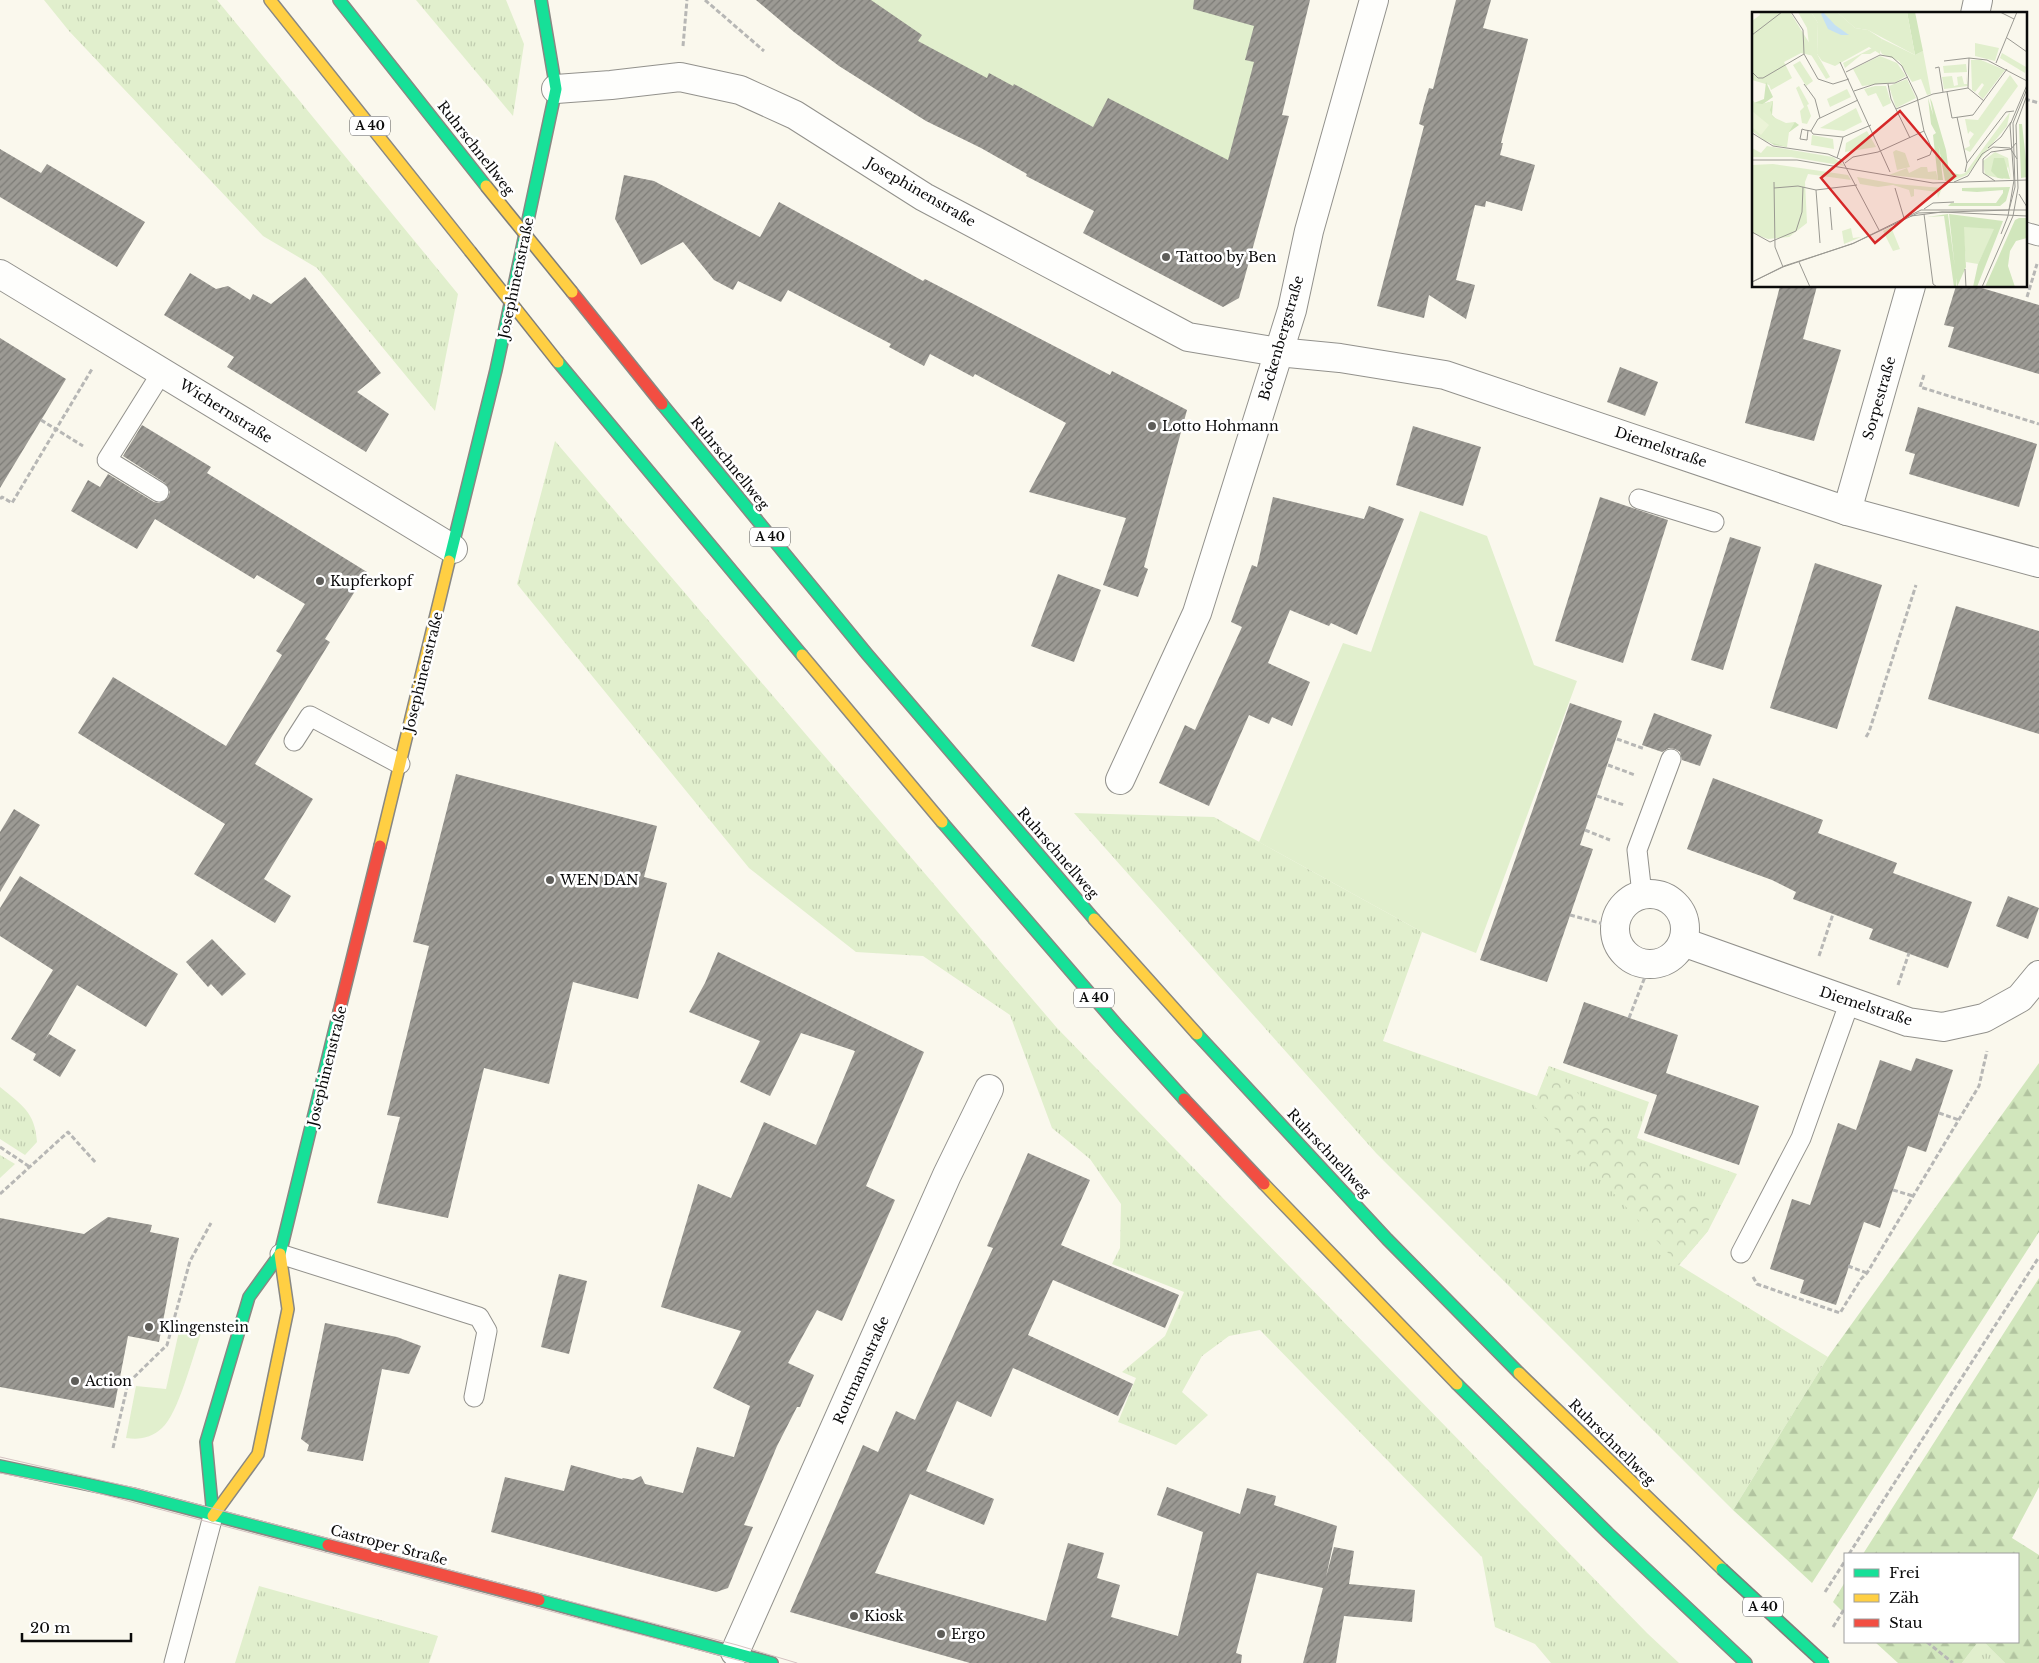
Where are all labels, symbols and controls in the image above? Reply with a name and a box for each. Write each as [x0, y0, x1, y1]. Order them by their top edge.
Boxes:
inset map [1752, 12, 2026, 288]
street label: Ruhrschnellweg [434, 97, 519, 199]
road number: A 40 [350, 116, 390, 136]
street label: Josephinenstraße [861, 152, 979, 231]
street label: Josephinenstraße [494, 216, 538, 342]
place label: Tattoo by Ben [1176, 248, 1277, 266]
marker: Tattoo by Ben [1160, 251, 1172, 263]
street label: Böckenbergstraße [1255, 273, 1307, 403]
street label: Sorpestraße [1858, 354, 1900, 442]
street label: Wichernstraße [175, 375, 276, 447]
street label: Ruhrschnellweg [687, 413, 774, 514]
place label: Lotto Hohmann [1162, 417, 1279, 435]
marker: Lotto Hohmann [1146, 420, 1158, 432]
street label: Diemelstraße [1612, 423, 1710, 471]
road number: A 40 [750, 528, 790, 546]
place label: Kupferkopf [330, 572, 415, 590]
marker: Kupferkopf [314, 575, 326, 587]
street label: Josephinenstraße [399, 610, 447, 736]
street label: Ruhrschnellweg [1013, 804, 1103, 903]
place label: WEN DAN [559, 871, 639, 889]
marker: WEN DAN [544, 874, 556, 886]
street label: Diemelstraße [1817, 983, 1915, 1029]
road number: A 40 [1074, 988, 1114, 1008]
street label: Josephinenstraße [303, 1004, 351, 1130]
street label: Ruhrschnellweg [1283, 1105, 1375, 1202]
street label: Rottmannstraße [829, 1313, 893, 1427]
place label: Klingenstein [159, 1318, 249, 1336]
marker: Klingenstein [143, 1321, 155, 1333]
place label: Action [84, 1372, 132, 1390]
marker: Action [69, 1375, 81, 1387]
street label: Ruhrschnellweg [1565, 1395, 1659, 1489]
street label: Castroper Straße [328, 1521, 450, 1569]
legend [1844, 1553, 2019, 1643]
text: Frei [1889, 1563, 1920, 1582]
text: Zäh [1889, 1588, 1919, 1607]
road number: A 40 [1743, 1598, 1783, 1616]
place label: Kiosk [864, 1607, 904, 1625]
scale bar [22, 1610, 131, 1642]
marker: Kiosk [848, 1610, 860, 1622]
text: Stau [1889, 1613, 1923, 1632]
text: 20 m [30, 1618, 70, 1637]
place label: Ergo [951, 1625, 985, 1643]
marker: Ergo [935, 1628, 947, 1640]

